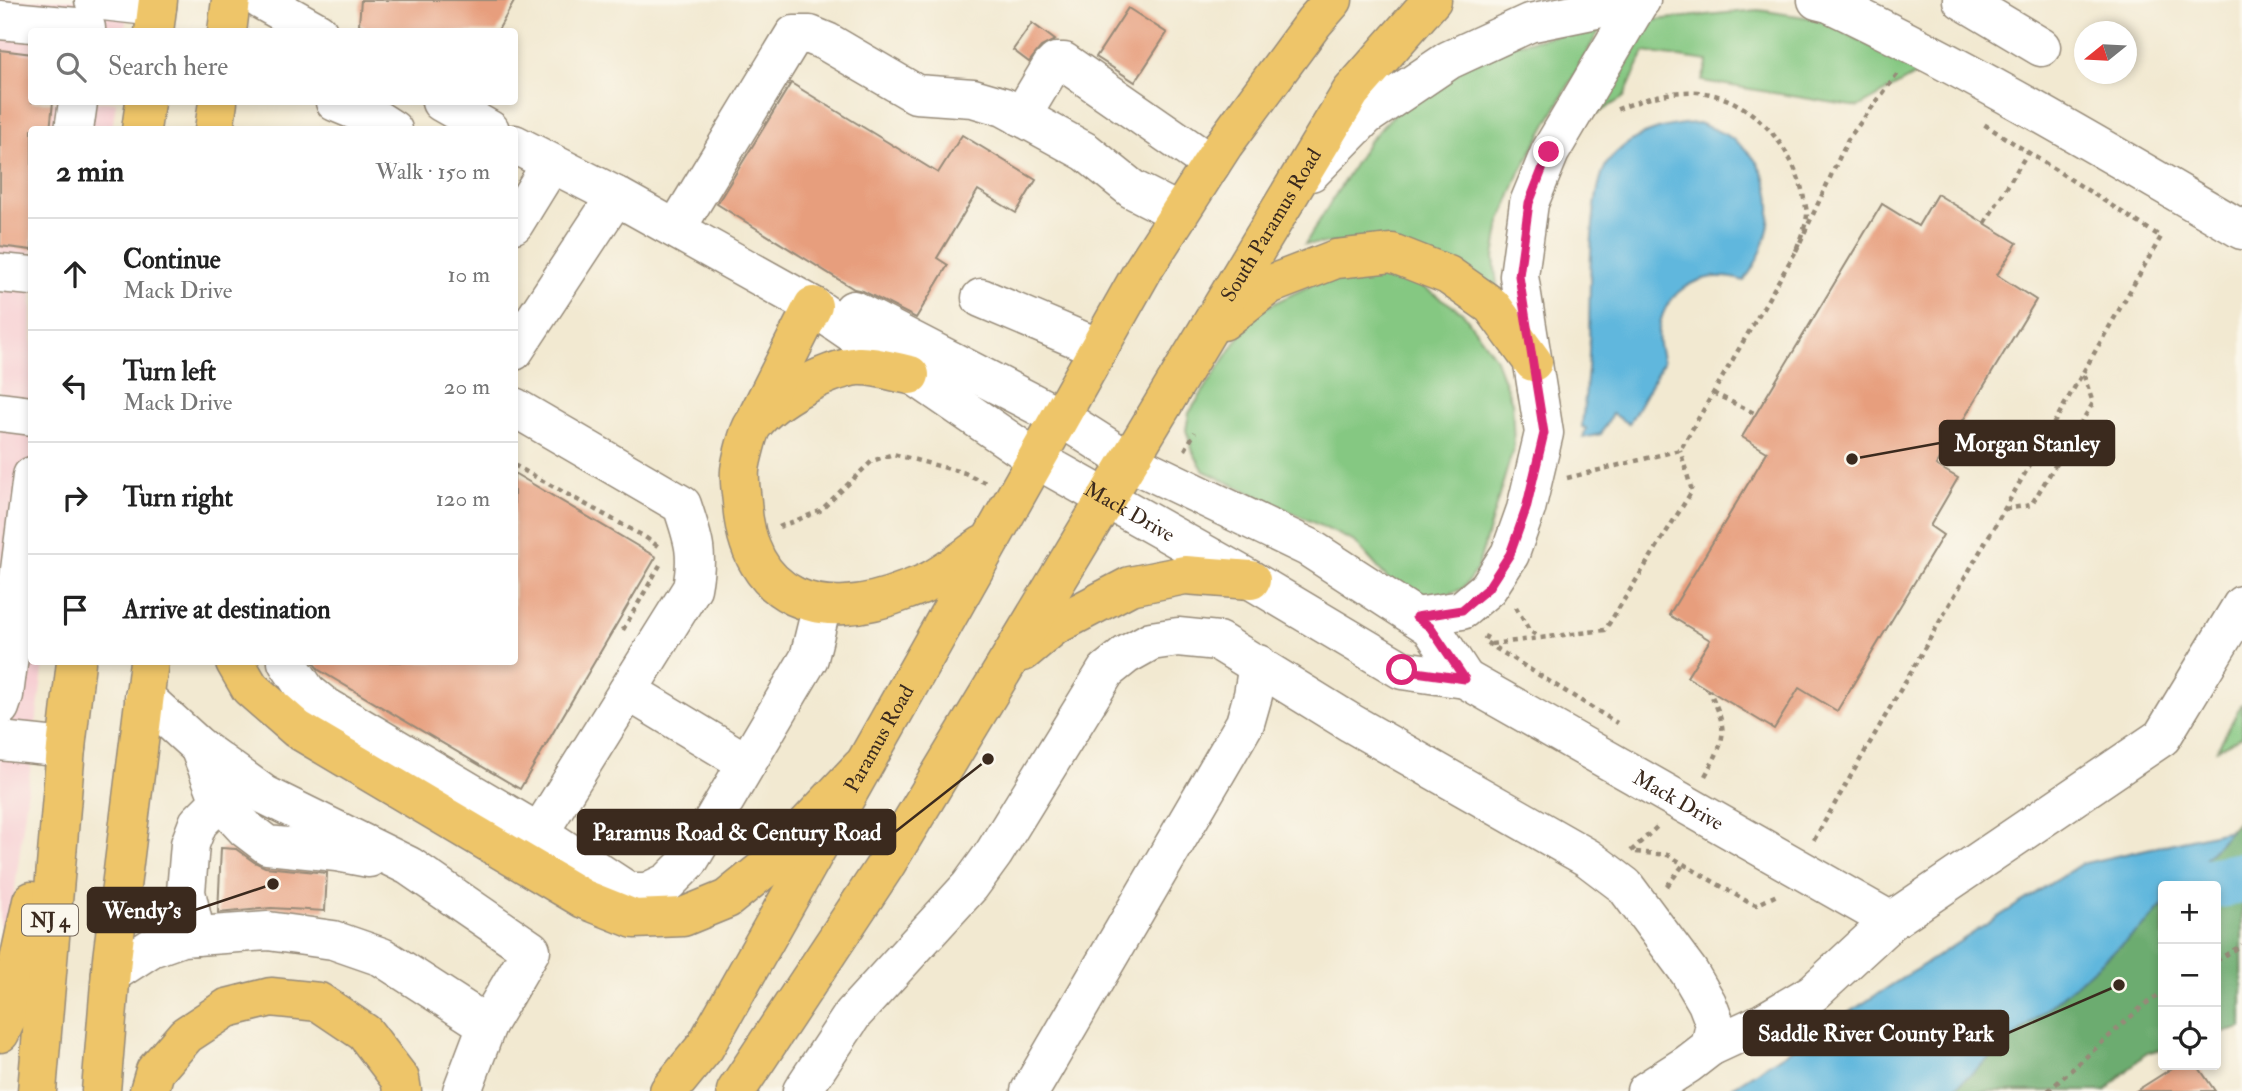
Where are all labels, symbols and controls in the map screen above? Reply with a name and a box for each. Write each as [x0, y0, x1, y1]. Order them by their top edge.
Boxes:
north arrow [2074, 21, 2137, 84]
search box [28, 28, 518, 105]
icon: search [52, 48, 90, 86]
text: Search here [108, 51, 228, 83]
route end [1533, 136, 1564, 167]
street label: South Paramus Road [1215, 143, 1328, 307]
text: 2 min [56, 153, 124, 190]
text: Walk · 150 m [376, 157, 490, 186]
text: Continue [123, 244, 221, 276]
icon: ahead [56, 255, 94, 293]
text: 10 m [447, 260, 490, 289]
text: Mack Drive [123, 276, 232, 305]
text: Turn left [123, 356, 216, 388]
icon: left [56, 367, 94, 405]
text: 20 m [444, 372, 490, 401]
text: Mack Drive [123, 388, 232, 417]
callout: Morgan Stanley [1940, 421, 2114, 465]
text: Morgan Stanley [1953, 429, 2101, 459]
street label: Mack Drive [1079, 476, 1180, 549]
icon: right [56, 479, 94, 517]
text: Turn right [123, 482, 233, 514]
text: 120 m [436, 484, 490, 513]
icon: arrive [56, 591, 94, 629]
text: Arrive at destination [123, 594, 331, 626]
route start [1386, 654, 1417, 685]
street label: Paramus Road [838, 680, 921, 797]
street label: Mack Drive [1628, 764, 1728, 837]
callout: Paramus Road & Century Road [578, 810, 895, 854]
text: Paramus Road & Century Road [593, 818, 882, 848]
map controls [2158, 881, 2221, 1070]
button: + [2158, 881, 2221, 944]
callout: Wendy's [88, 888, 195, 932]
text: Wendy's [102, 896, 181, 926]
road number: NJ 4 [22, 904, 78, 936]
button: − [2158, 944, 2221, 1007]
button: locate [2158, 1007, 2221, 1070]
callout: Saddle River County Park [1744, 1011, 2008, 1055]
text: Saddle River County Park [1758, 1019, 1995, 1049]

